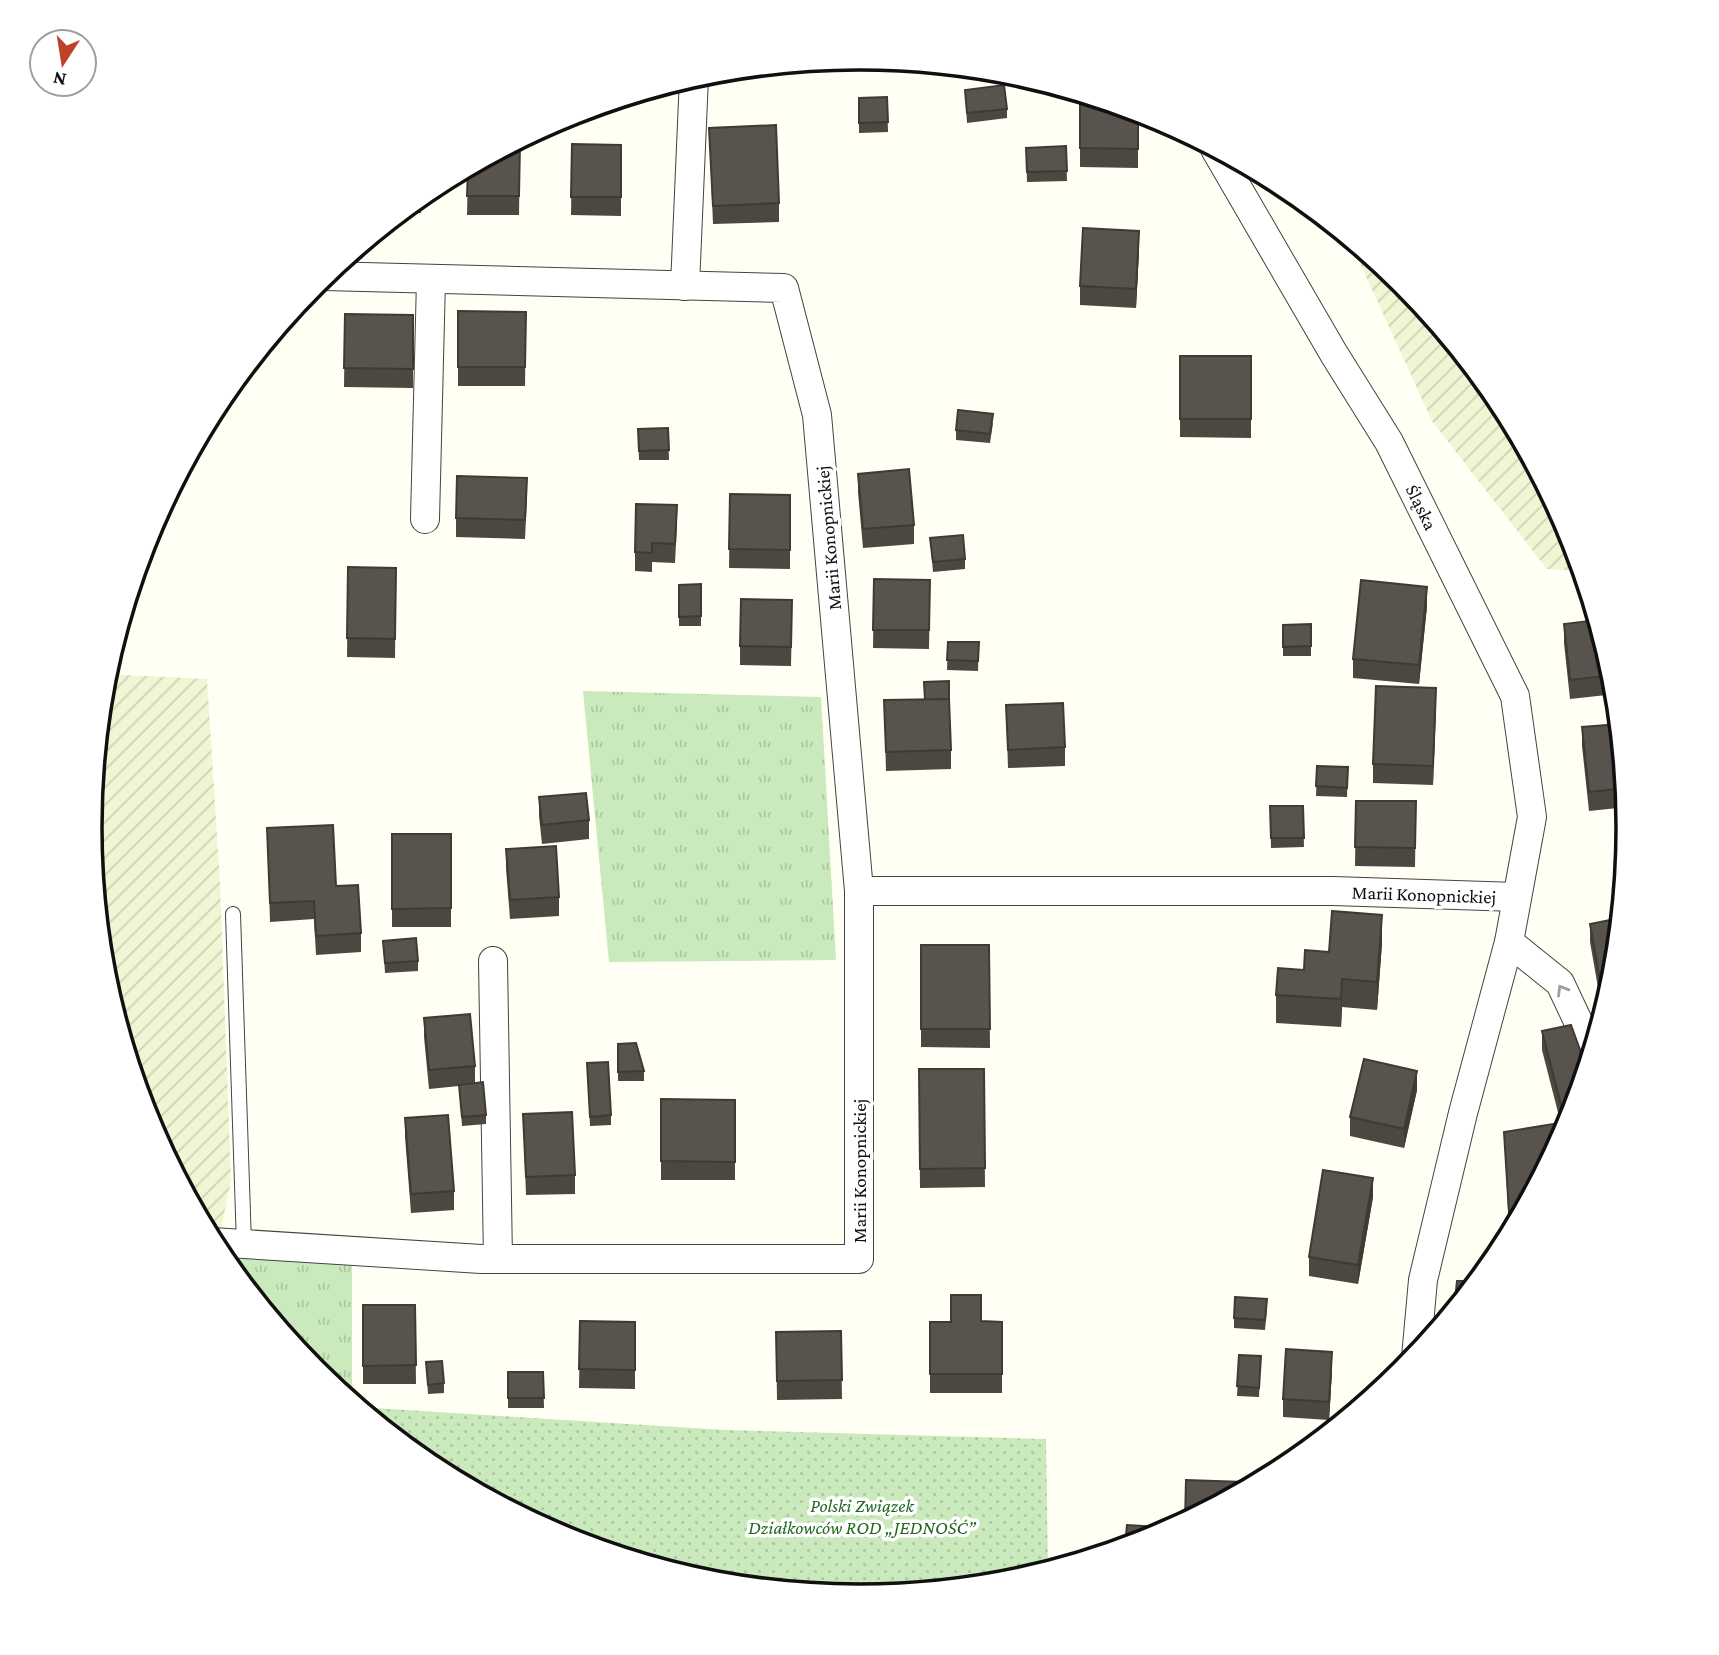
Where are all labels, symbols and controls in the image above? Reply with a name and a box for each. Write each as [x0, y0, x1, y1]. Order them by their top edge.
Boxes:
north arrow [28, 28, 98, 98]
text: N [51, 68, 68, 91]
street label: Marii Konopnickiej [812, 465, 846, 611]
street label: Śląska [1402, 481, 1442, 534]
street label: Marii Konopnickiej [1351, 881, 1497, 909]
one-way arrow [1557, 985, 1570, 998]
street label: Marii Konopnickiej [849, 1099, 871, 1243]
park label: Polski Związek Działkowców ROD „JEDNOŚĆ” [748, 1495, 977, 1538]

